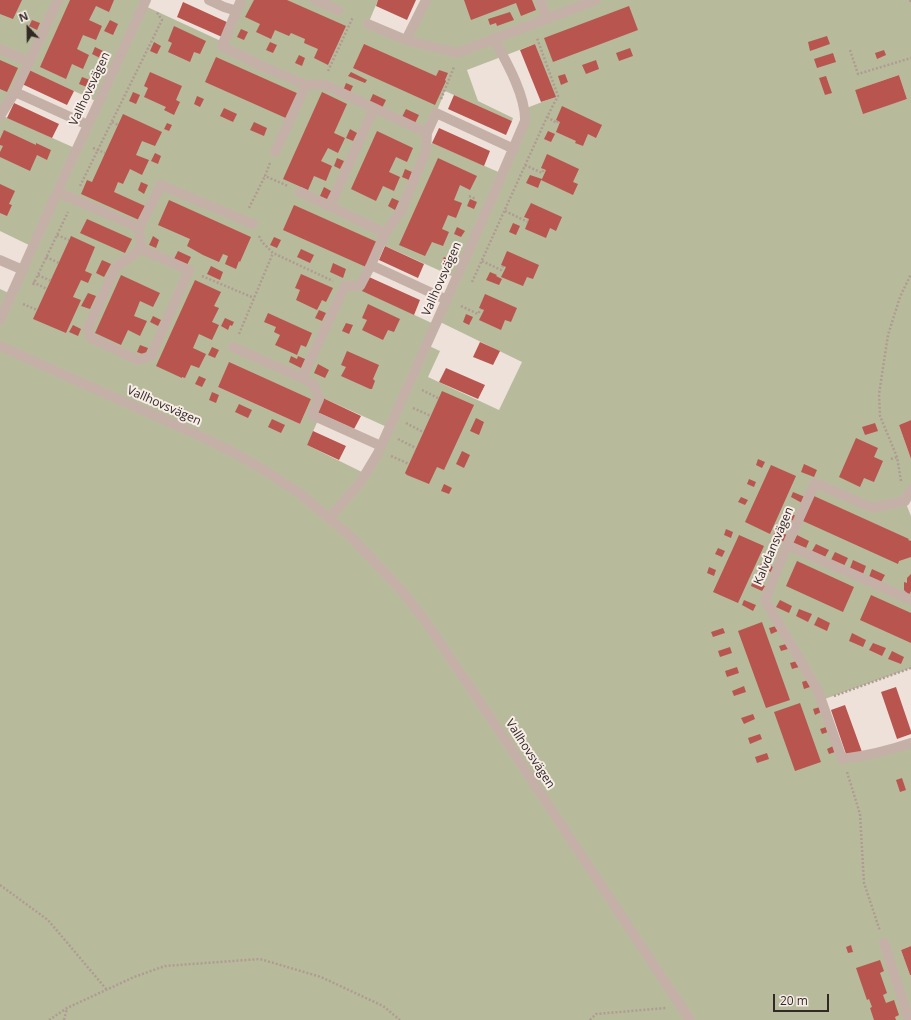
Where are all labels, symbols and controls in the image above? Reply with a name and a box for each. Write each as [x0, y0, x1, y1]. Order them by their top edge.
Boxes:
north arrow [8, 8, 48, 48]
text: N [16, 8, 30, 25]
street label: Vallhovsvägen [67, 50, 113, 128]
street label: Vallhovsvägen [419, 240, 465, 318]
street label: Vallhovsvägen [125, 383, 203, 429]
street label: Kalvdansvägen [751, 505, 797, 587]
street label: Vallhovsvägen [502, 717, 558, 791]
scale bar [775, 986, 831, 1012]
text: 20 m [780, 992, 808, 1009]

